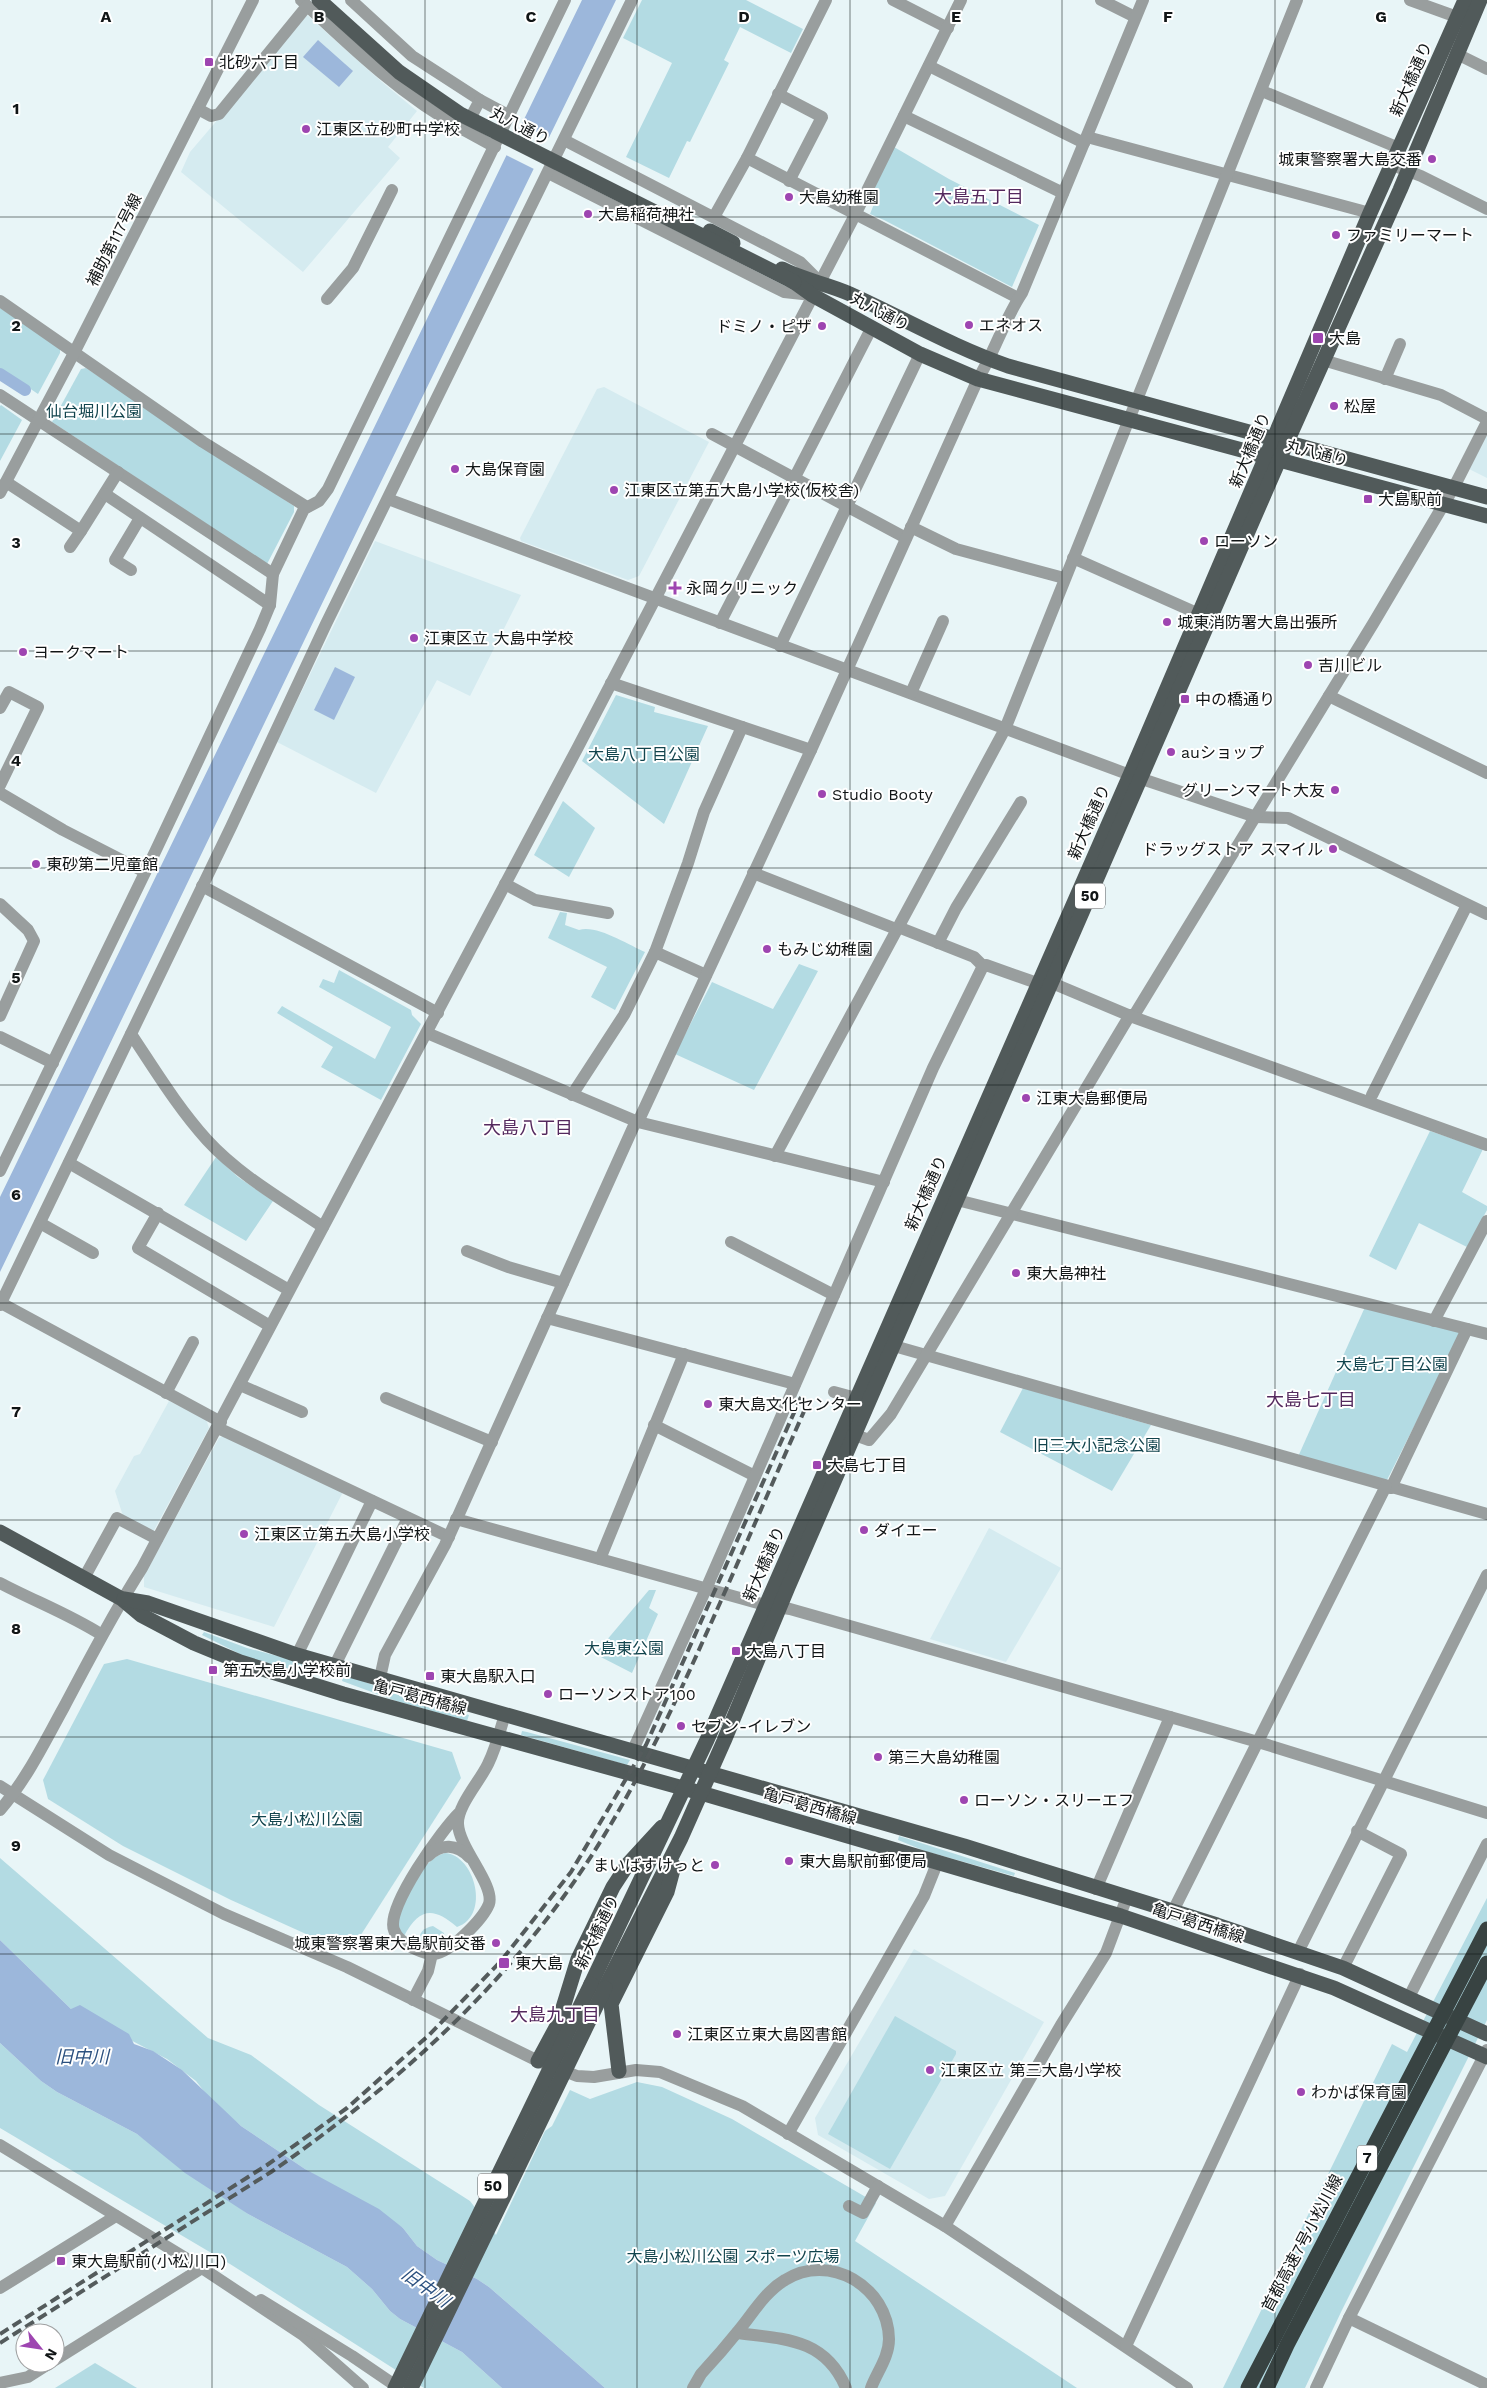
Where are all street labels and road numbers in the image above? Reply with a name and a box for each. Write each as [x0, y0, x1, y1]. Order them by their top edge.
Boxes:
street label: 新大橋通り [1386, 39, 1436, 119]
street label: 丸八通り [487, 103, 553, 149]
street label: 補助第117号線 [83, 190, 145, 290]
street label: 丸八通り [847, 289, 913, 335]
street label: 新大橋通り [1226, 409, 1274, 491]
street label: 丸八通り [1284, 436, 1350, 470]
street label: 新大橋通り [1064, 782, 1114, 862]
road number: 50 [1075, 884, 1105, 908]
street label: 新大橋通り [901, 1153, 951, 1233]
street label: 新大橋通り [739, 1524, 789, 1604]
street label: 亀戸葛西橋線 [371, 1675, 469, 1719]
street label: 亀戸葛西橋線 [761, 1784, 859, 1828]
street label: 新大橋通り [571, 1892, 623, 1972]
street label: 亀戸葛西橋線 [1149, 1899, 1247, 1947]
road number: 7 [1357, 2146, 1377, 2170]
street label: 首都高速7号小松川線 [1258, 2171, 1346, 2315]
road number: 50 [478, 2174, 508, 2198]

